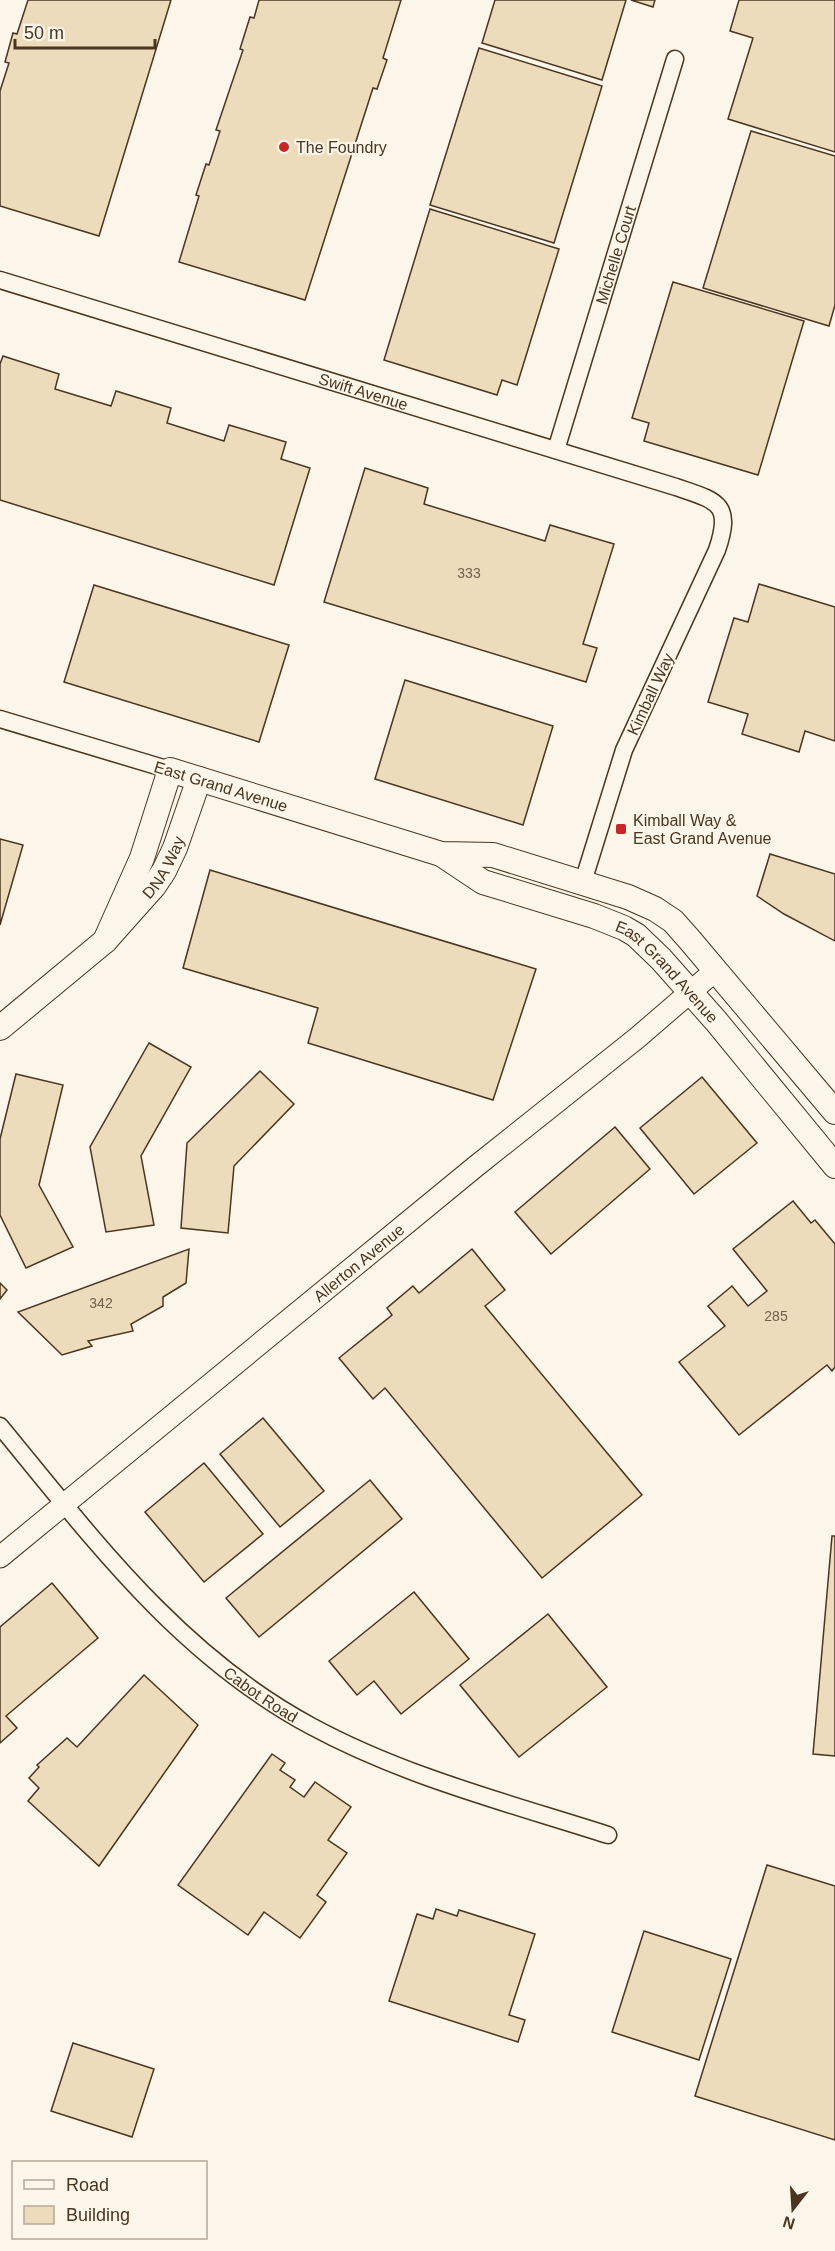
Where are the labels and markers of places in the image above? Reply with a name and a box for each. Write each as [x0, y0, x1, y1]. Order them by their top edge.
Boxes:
place label: The Foundry [296, 139, 387, 156]
marker: The Foundry [277, 140, 291, 154]
place label: Kimball Way & East Grand Avenue [633, 812, 772, 847]
marker: Kimball Way & East Grand Avenue [614, 822, 628, 836]

